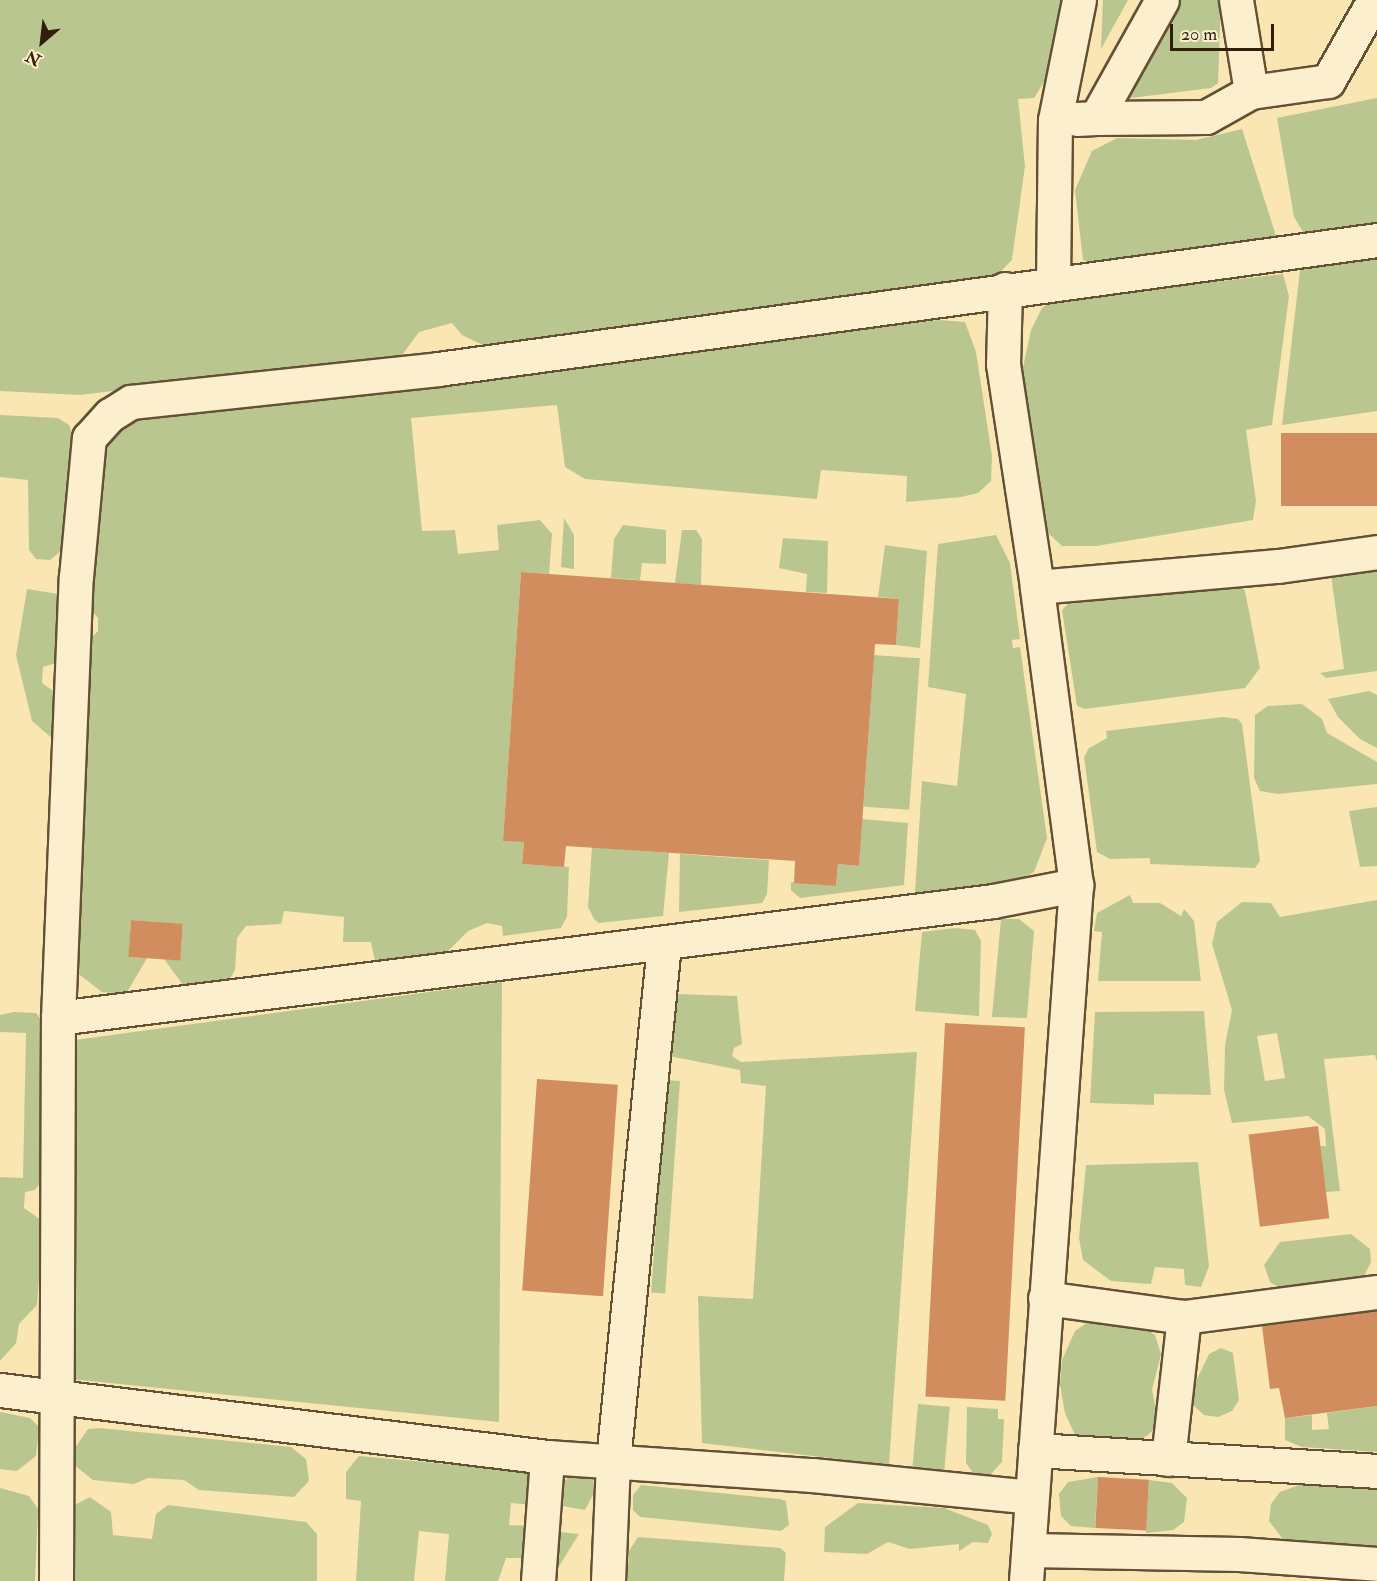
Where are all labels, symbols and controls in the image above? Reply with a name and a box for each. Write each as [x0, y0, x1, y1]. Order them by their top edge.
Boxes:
north arrow [12, 12, 72, 72]
scale bar [1173, 12, 1276, 50]
text: 20 m [1181, 23, 1217, 46]
text: N [23, 46, 45, 70]

